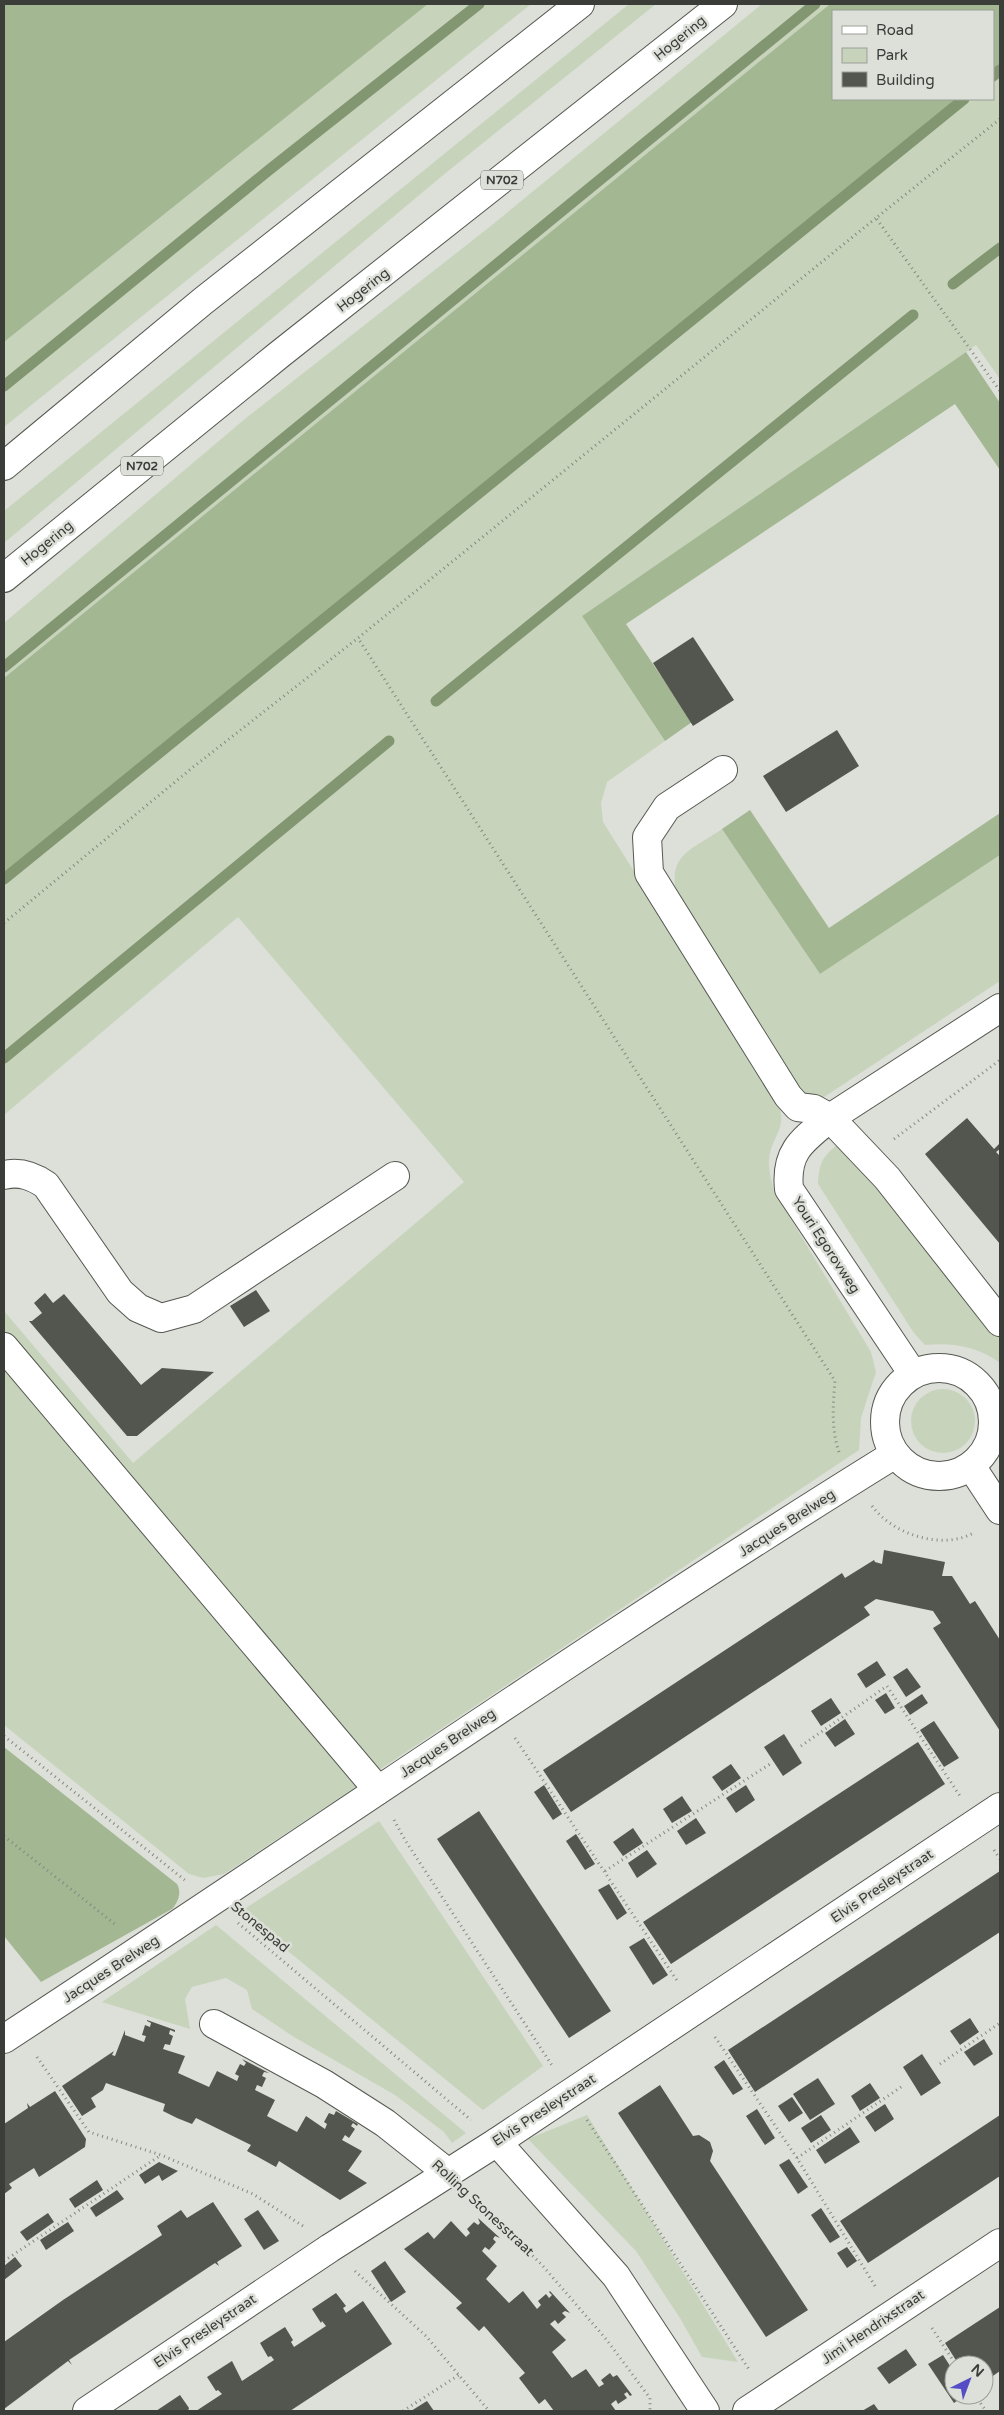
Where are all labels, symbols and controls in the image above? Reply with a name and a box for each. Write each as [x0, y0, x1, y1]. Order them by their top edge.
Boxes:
legend [832, 10, 994, 100]
street label: Hogering [651, 12, 709, 64]
text: Road [876, 21, 914, 39]
text: Park [876, 46, 908, 64]
text: Building [876, 71, 935, 89]
road number: N702 [481, 170, 523, 190]
street label: Hogering [333, 264, 393, 316]
road number: N702 [121, 456, 163, 476]
street label: Hogering [18, 517, 76, 569]
street label: Youri Egorovweg [788, 1193, 864, 1297]
street label: Jacques Brelweg [736, 1486, 838, 1560]
street label: Jacques Brelweg [397, 1705, 499, 1781]
street label: Elvis Presleystraat [828, 1845, 937, 1927]
street label: Stonespad [227, 1898, 293, 1956]
street label: Jacques Brelweg [60, 1932, 162, 2006]
street label: Elvis Presleystraat [489, 2070, 599, 2150]
street label: Rolling Stonesstraat [428, 2156, 538, 2260]
street label: Jimi Hendrixstraat [818, 2286, 928, 2368]
street label: Elvis Presleystraat [151, 2290, 260, 2372]
north arrow [944, 2355, 994, 2405]
text: N [967, 2361, 987, 2381]

